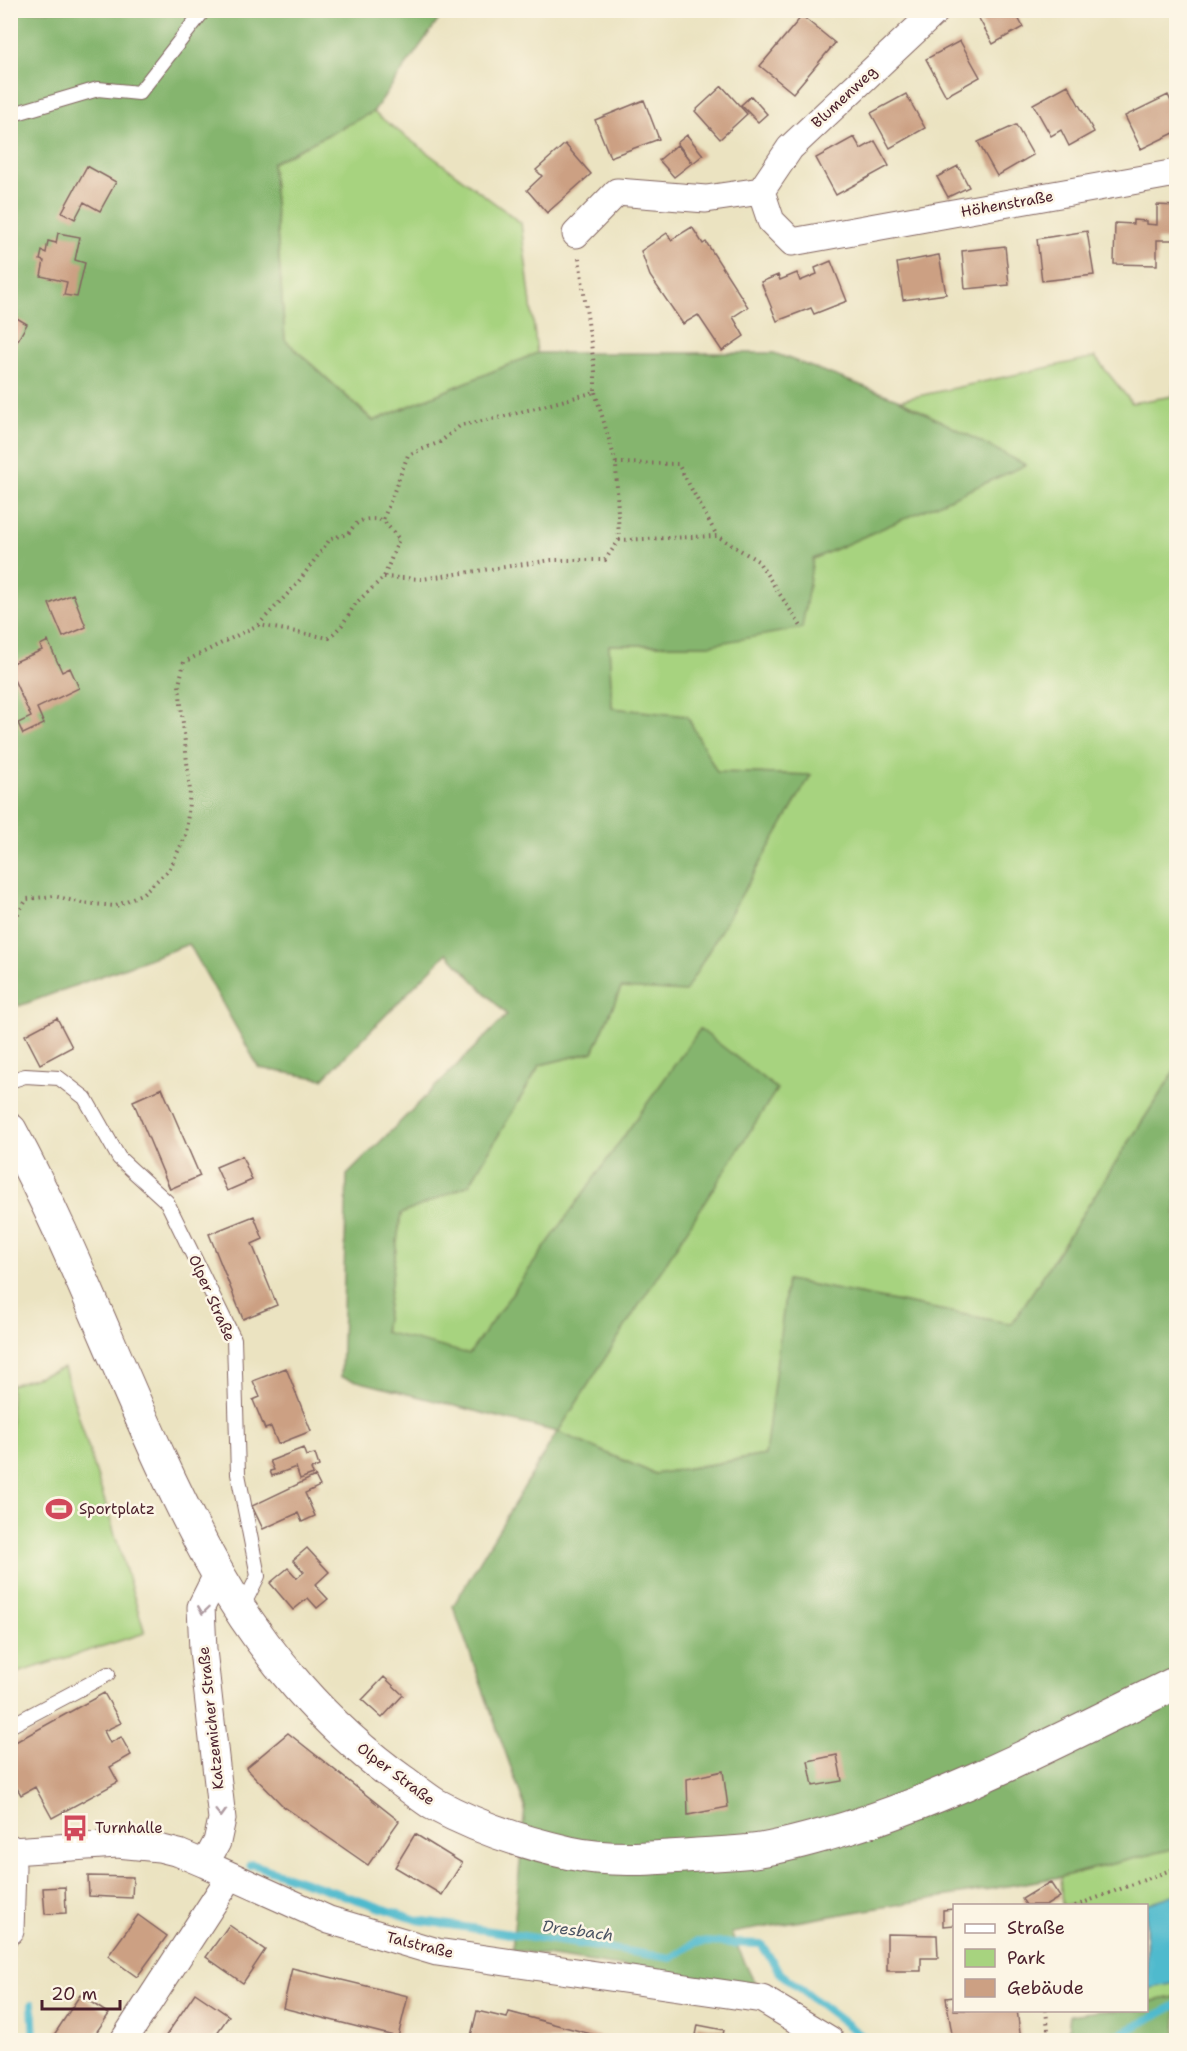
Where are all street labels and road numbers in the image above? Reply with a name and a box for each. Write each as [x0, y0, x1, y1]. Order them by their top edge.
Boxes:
street label: Blumenweg [807, 62, 881, 132]
street label: Höhenstraße [959, 186, 1055, 222]
street label: Olper Straße [184, 1252, 240, 1344]
street label: Katzemicher Straße [194, 1645, 228, 1791]
street label: Olper Straße [353, 1738, 439, 1810]
street label: Talstraße [384, 1927, 456, 1963]

